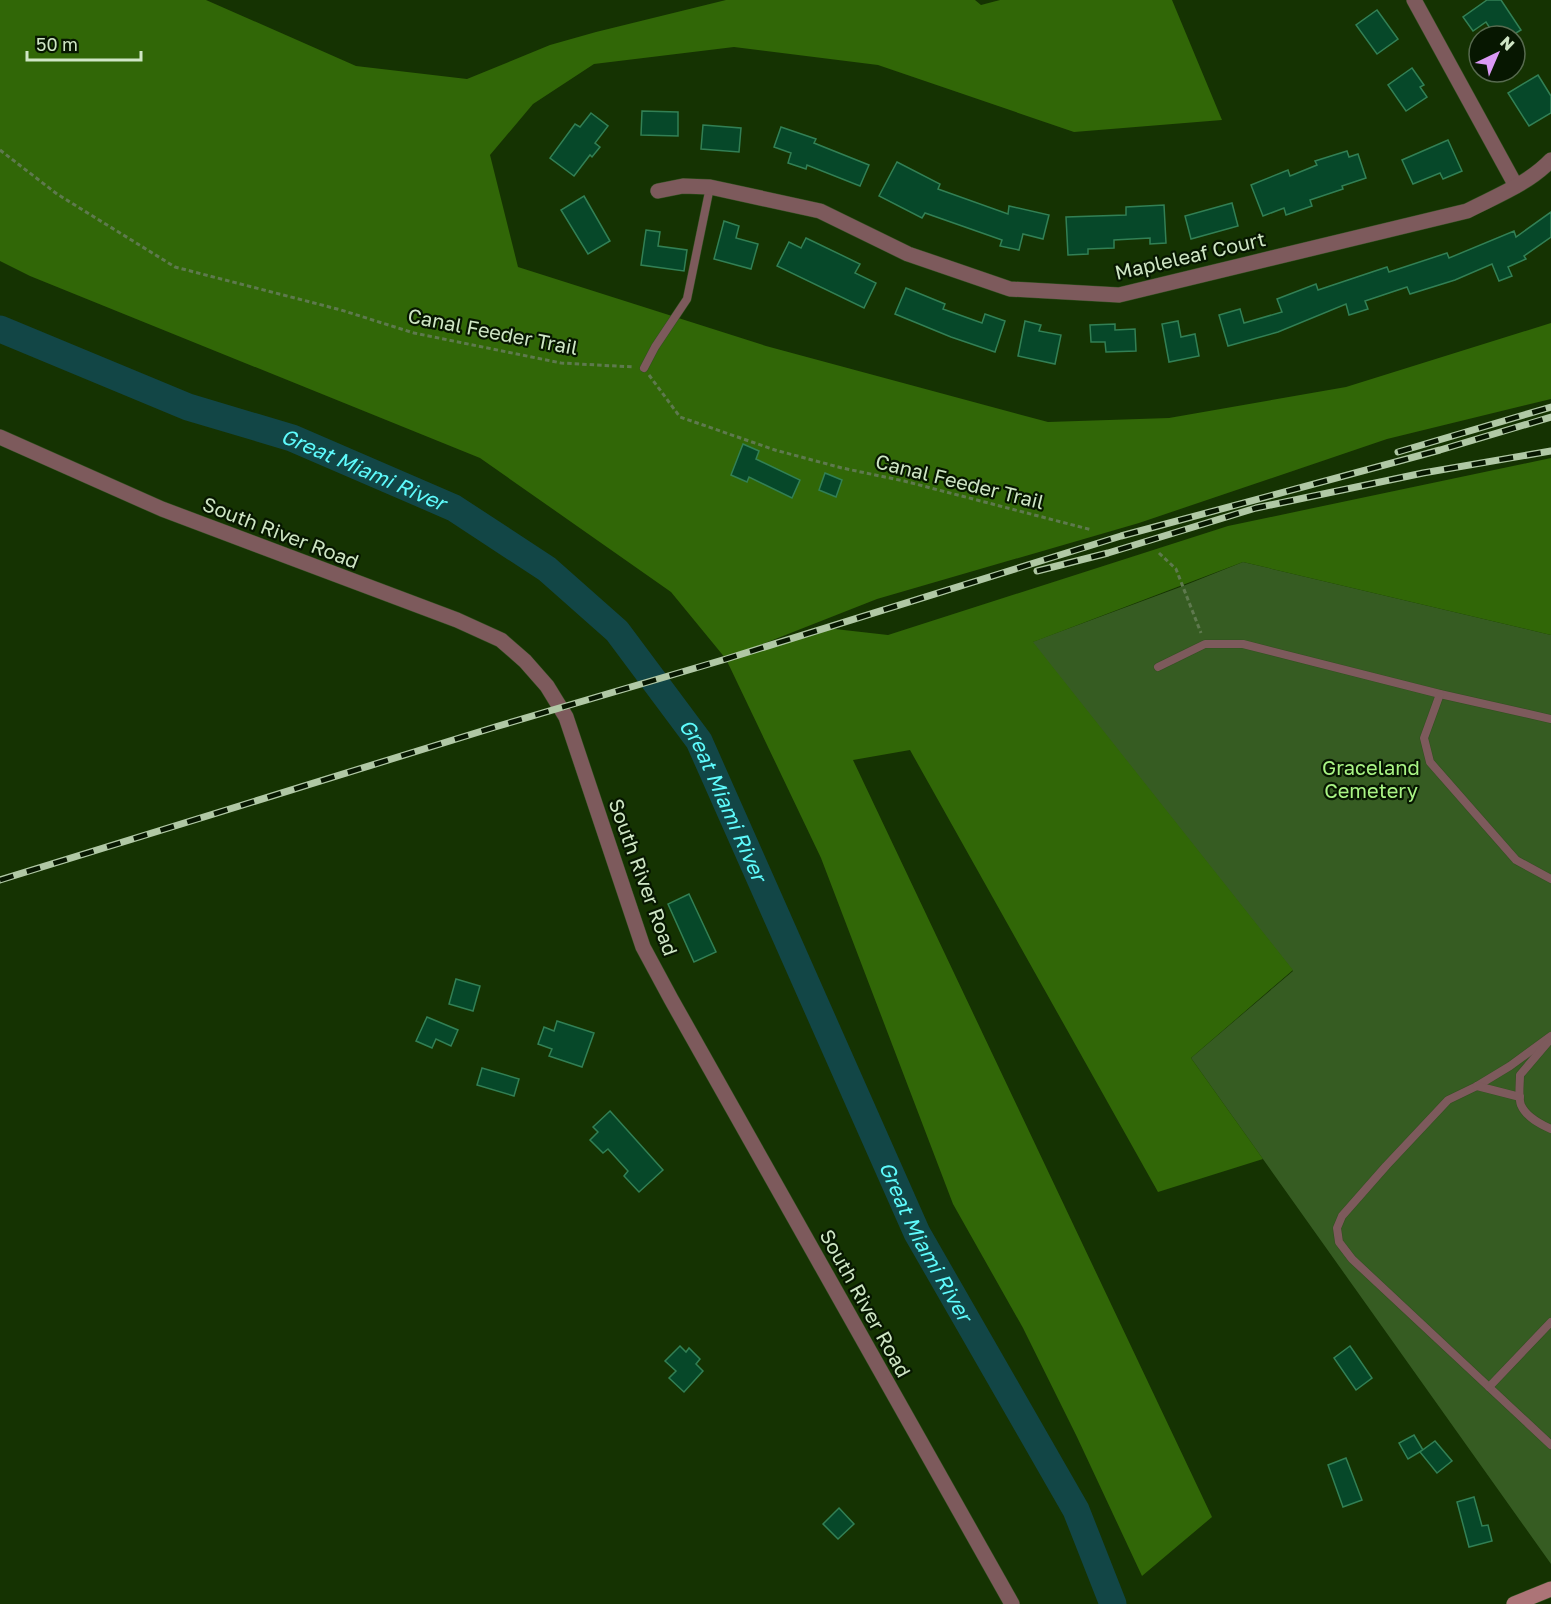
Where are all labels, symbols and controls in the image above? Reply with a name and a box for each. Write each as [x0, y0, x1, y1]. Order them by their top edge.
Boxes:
scale bar [27, 24, 141, 62]
north arrow [1467, 24, 1527, 84]
text: N [1496, 32, 1519, 55]
text: 50 m [36, 33, 78, 55]
street label: Mapleleaf Court [1112, 226, 1268, 284]
street label: Canal Feeder Trail [406, 303, 580, 359]
water label: Great Miami River [278, 423, 453, 517]
street label: Canal Feeder Trail [873, 448, 1047, 514]
street label: South River Road [200, 491, 362, 573]
water label: Great Miami River [674, 713, 774, 888]
park label: Graceland Cemetery [1322, 755, 1420, 802]
street label: South River Road [604, 795, 684, 959]
water label: Great Miami River [874, 1157, 979, 1329]
street label: South River Road [815, 1225, 917, 1381]

